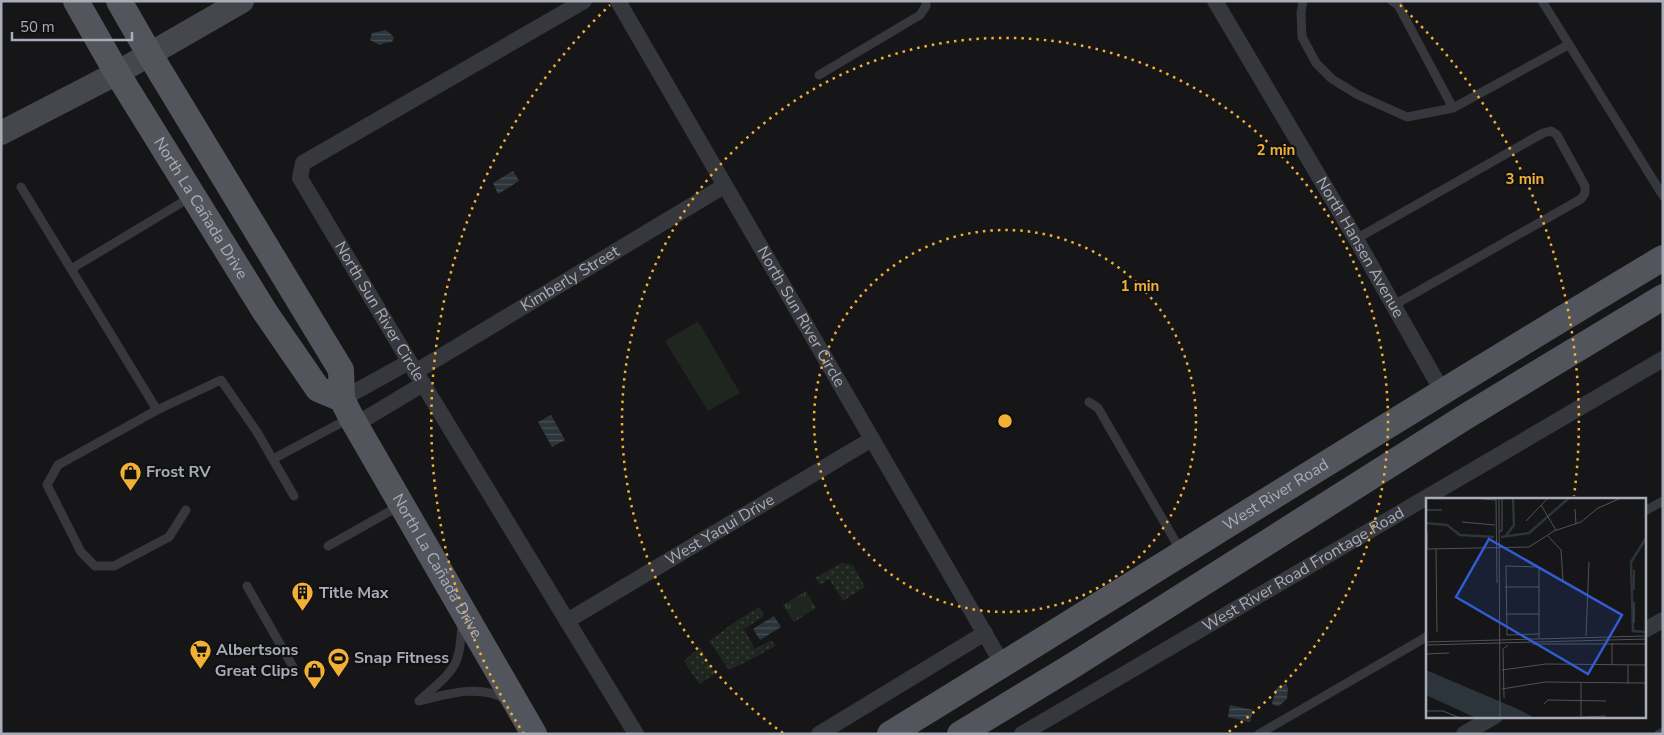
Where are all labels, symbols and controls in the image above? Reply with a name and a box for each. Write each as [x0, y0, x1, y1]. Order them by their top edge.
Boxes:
scale bar [12, 10, 132, 42]
text: 50 m [20, 17, 55, 37]
street label: North La Cañada Drive [148, 133, 253, 284]
text: 2 min [1257, 140, 1295, 160]
text: 3 min [1506, 169, 1544, 189]
street label: North Hansen Avenue [1311, 173, 1409, 322]
street label: North Sun River Circle [329, 237, 430, 386]
street label: Kimberly Street [517, 240, 624, 317]
street label: North Sun River Circle [752, 242, 851, 391]
text: 1 min [1121, 276, 1159, 296]
centre of rings [996, 412, 1014, 430]
street label: West River Road [1219, 454, 1333, 536]
shop icon: Frost RV [118, 460, 142, 491]
place label: Frost RV [146, 461, 211, 483]
street label: West Yaqui Drive [661, 489, 779, 571]
street label: North La Cañada Drive [387, 490, 488, 642]
inset map [1426, 498, 1646, 718]
street label: West River Road Frontage Road [1198, 502, 1408, 637]
building icon: Title Max [291, 581, 315, 612]
place label: Title Max [319, 582, 389, 604]
supermarket icon: Albertsons [188, 638, 212, 669]
place label: Albertsons [216, 639, 299, 661]
sports icon: Snap Fitness [326, 646, 350, 677]
place label: Snap Fitness [354, 647, 449, 669]
shop icon: Great Clips [302, 659, 326, 690]
place label: Great Clips [215, 660, 298, 682]

